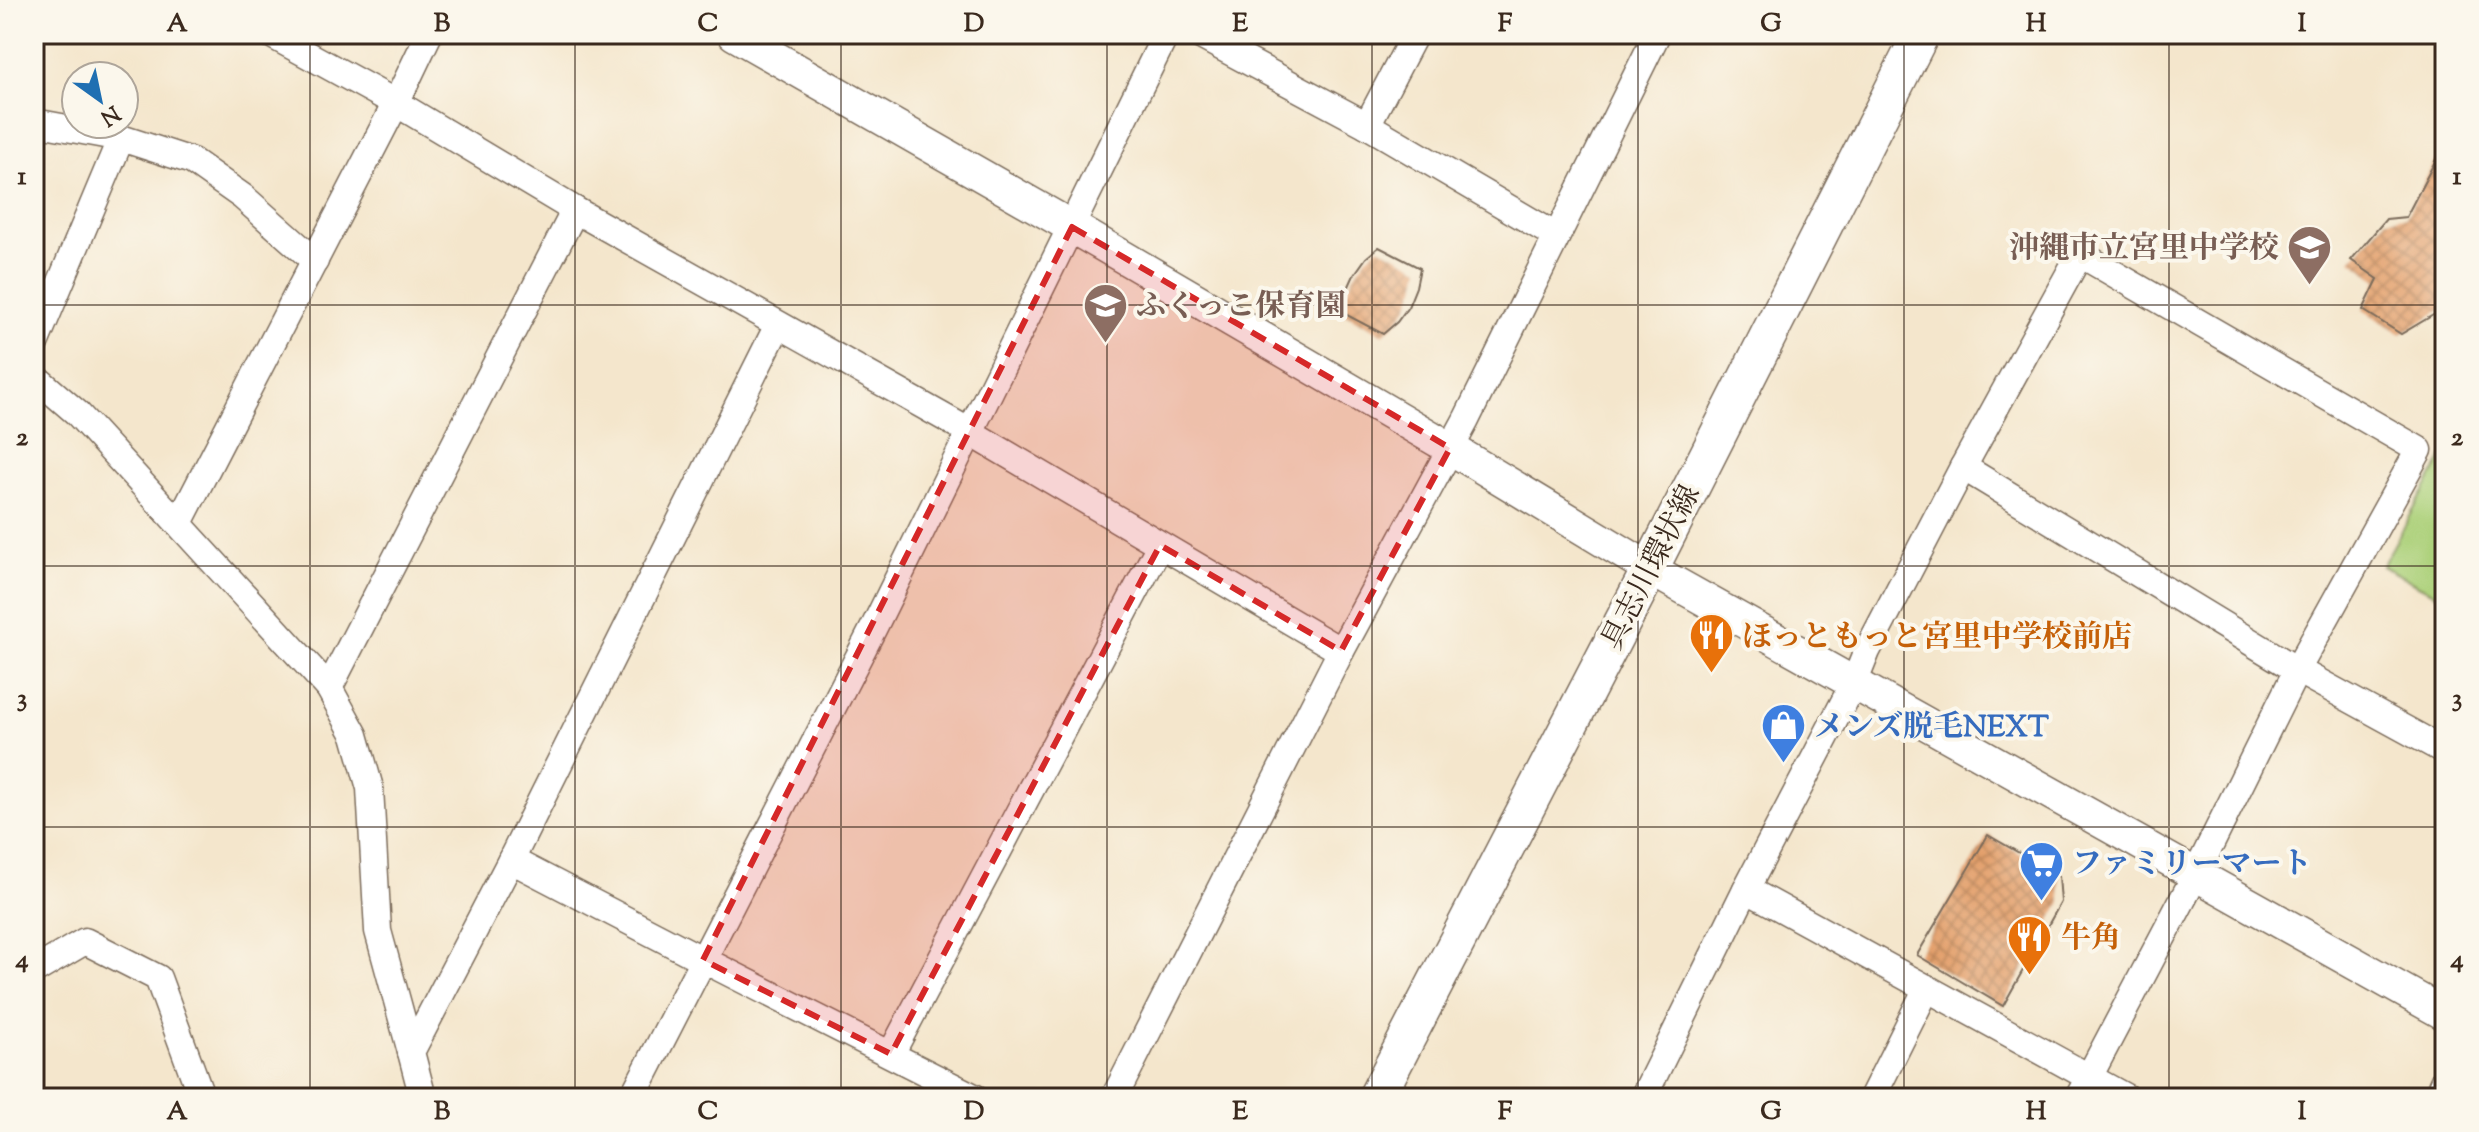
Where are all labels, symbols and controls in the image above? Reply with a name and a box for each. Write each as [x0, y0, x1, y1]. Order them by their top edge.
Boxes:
text: A [166, 6, 188, 43]
text: B [434, 6, 451, 43]
text: C [698, 6, 718, 43]
text: D [964, 6, 984, 43]
text: E [1232, 6, 1248, 43]
text: F [1498, 6, 1513, 43]
text: G [1760, 6, 1782, 43]
text: H [2026, 6, 2047, 43]
text: I [2298, 6, 2307, 43]
north arrow [60, 60, 140, 140]
text: N [93, 96, 125, 133]
text: 1 [18, 159, 27, 196]
text: 1 [2453, 159, 2462, 196]
school or university icon: 沖縄市立宮里中学校 [2286, 223, 2334, 286]
place label: 沖縄市立宮里中学校 [2009, 228, 2279, 271]
school or university icon: ふくっこ保育園 [1081, 281, 1129, 344]
place label: ふくっこ保育園 [1136, 286, 1345, 329]
text: 2 [16, 420, 29, 457]
text: 2 [2451, 420, 2464, 457]
street label: 具志川環状線 [1592, 478, 1712, 658]
restaurant icon: ほっともっと宮里中学校前店 [1687, 612, 1735, 675]
place label: ほっともっと宮里中学校前店 [1742, 617, 2132, 660]
text: 3 [17, 681, 27, 718]
text: 3 [2452, 681, 2462, 718]
shop icon: メンズ脱毛NEXT [1759, 702, 1807, 765]
place label: メンズ脱毛NEXT [1814, 707, 2049, 750]
supermarket icon: ファミリーマート [2017, 839, 2065, 902]
place label: ファミリーマート [2072, 844, 2311, 887]
restaurant icon: 牛角 [2006, 913, 2054, 976]
place label: 牛角 [2061, 918, 2121, 961]
text: 4 [14, 942, 29, 979]
text: 4 [2449, 942, 2464, 979]
text: A [166, 1094, 188, 1131]
text: B [434, 1094, 451, 1131]
text: C [698, 1094, 718, 1131]
text: D [964, 1094, 984, 1131]
text: E [1232, 1094, 1248, 1131]
text: F [1498, 1094, 1513, 1131]
text: G [1760, 1094, 1782, 1131]
text: H [2026, 1094, 2047, 1131]
text: I [2298, 1094, 2307, 1131]

